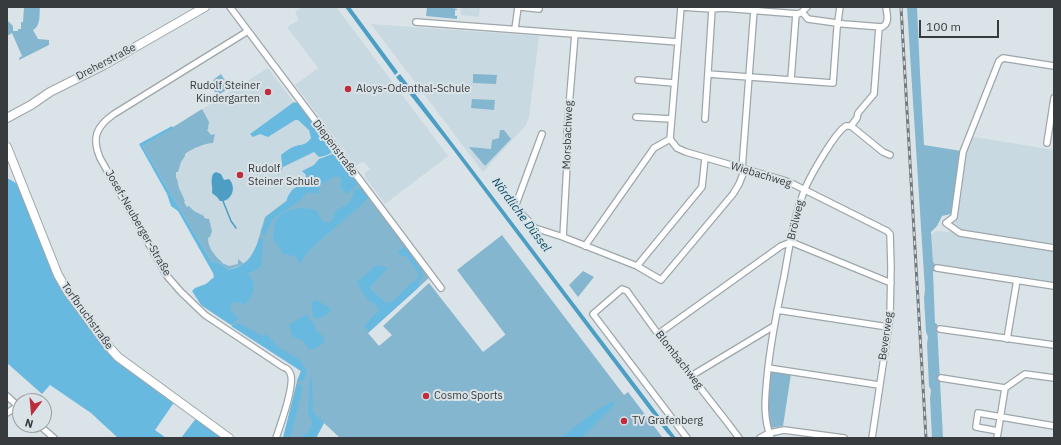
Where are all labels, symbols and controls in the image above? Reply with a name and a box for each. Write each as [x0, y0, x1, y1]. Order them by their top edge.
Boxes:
scale bar [921, 12, 1001, 38]
text: 100 m [926, 19, 961, 34]
street label: Dreherstraße [74, 41, 138, 83]
place label: Rudolf Steiner Kindergarten [190, 79, 260, 105]
place label: Aloys-Odenthal-Schule [356, 82, 470, 96]
marker: Aloys-Odenthal-Schule [343, 84, 353, 94]
marker: Rudolf Steiner Kindergarten [263, 87, 273, 97]
street label: Morsbachweg [560, 100, 576, 170]
street label: Diepenstraße [310, 117, 360, 179]
street label: Wiebachweg [729, 160, 793, 190]
place label: Rudolf Steiner Schule [248, 162, 319, 188]
street label: Josef-Neuberger-Straße [102, 168, 174, 278]
marker: Rudolf Steiner Schule [235, 170, 245, 180]
water label: Nördliche Düssel [488, 175, 554, 255]
street label: Brölweg [785, 199, 807, 241]
street label: Torfbruchstraße [58, 280, 116, 352]
street label: Beverweg [876, 311, 896, 361]
street label: Blombachweg [652, 328, 706, 392]
place label: Cosmo Sports [434, 389, 503, 403]
marker: Cosmo Sports [421, 391, 431, 401]
north arrow [12, 393, 52, 433]
place label: TV Grafenberg [632, 414, 703, 428]
text: N [23, 416, 35, 431]
marker: TV Grafenberg [619, 416, 629, 426]

